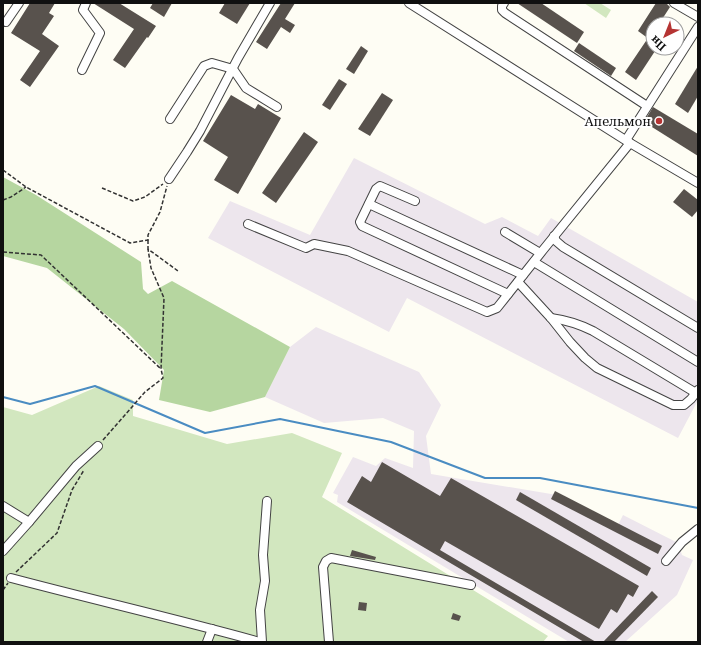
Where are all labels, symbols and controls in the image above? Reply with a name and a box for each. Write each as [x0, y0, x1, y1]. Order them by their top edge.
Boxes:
north arrow [645, 16, 685, 56]
text: Пн [646, 32, 669, 55]
place label: Апельмон [584, 112, 651, 130]
marker: Апельмон [654, 116, 664, 126]

